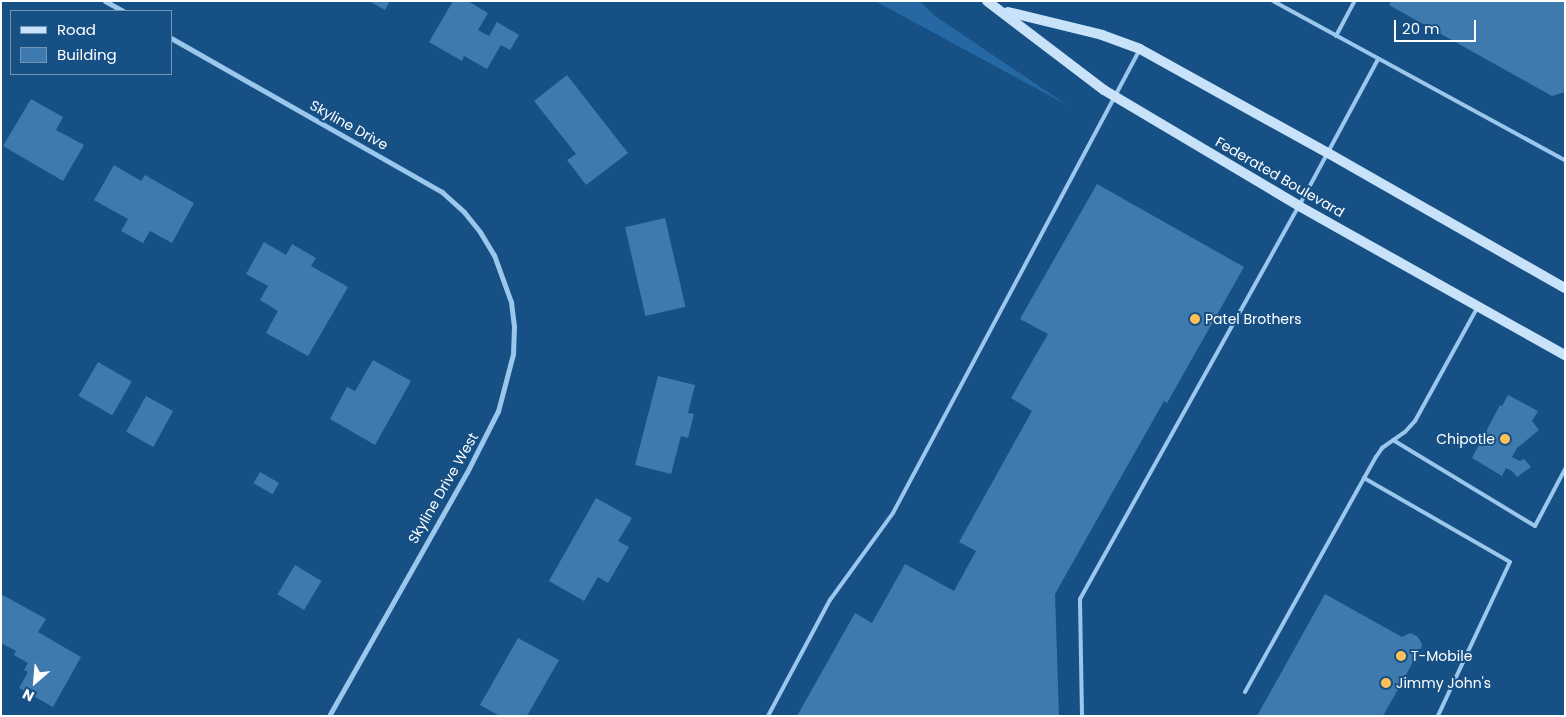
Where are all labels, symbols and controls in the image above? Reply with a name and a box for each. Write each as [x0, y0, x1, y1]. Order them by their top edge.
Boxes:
legend [10, 10, 172, 75]
scale bar [1396, 10, 1478, 42]
text: 20 m [1402, 18, 1440, 39]
text: Road [57, 19, 96, 40]
text: Building [57, 44, 117, 65]
street label: Skyline Drive [307, 97, 391, 153]
street label: Federated Boulevard [1213, 133, 1347, 221]
place label: Patel Brothers [1205, 311, 1302, 327]
marker: Patel Brothers [1189, 313, 1201, 325]
street label: Skyline Drive West [404, 430, 482, 546]
place label: Chipotle [1436, 431, 1495, 447]
marker: Chipotle [1499, 433, 1511, 445]
place label: T-Mobile [1411, 648, 1472, 664]
marker: T-Mobile [1395, 650, 1407, 662]
north arrow [10, 657, 60, 707]
place label: Jimmy John's [1396, 675, 1491, 691]
marker: Jimmy John's [1380, 677, 1392, 689]
text: N [19, 684, 37, 707]

